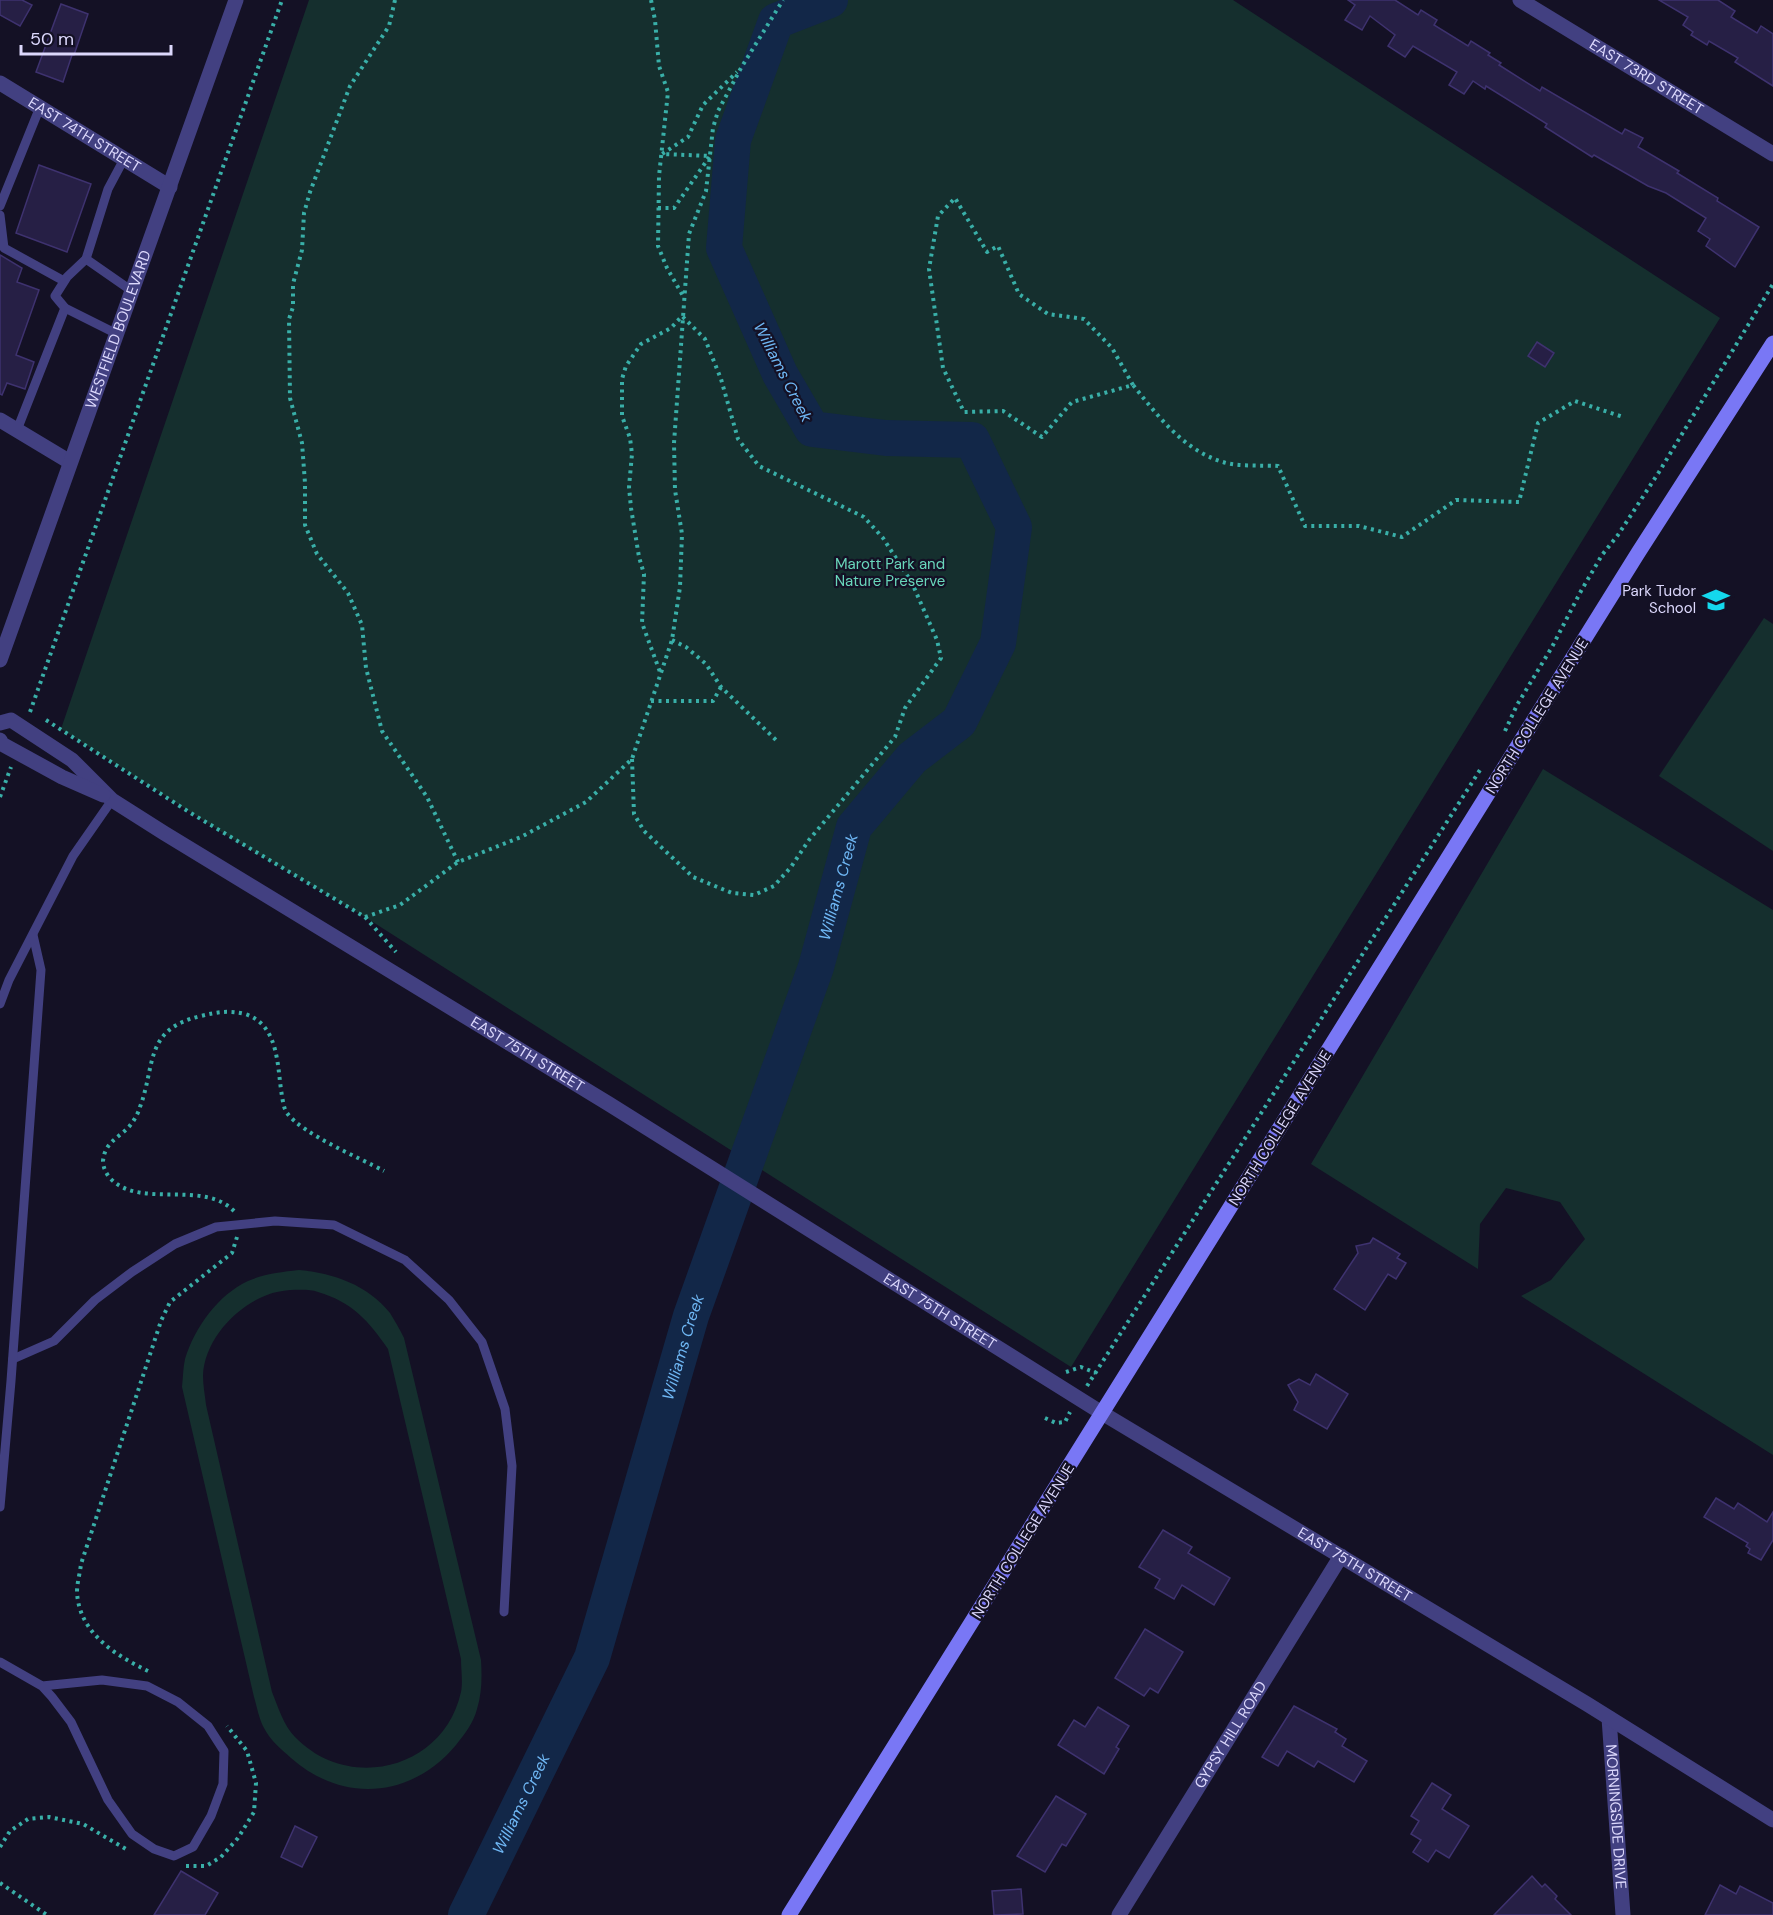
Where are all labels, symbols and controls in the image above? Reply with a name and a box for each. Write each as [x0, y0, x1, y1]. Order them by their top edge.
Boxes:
scale bar [21, 18, 171, 56]
text: 50 m [30, 27, 74, 51]
street label: EAST 73RD STREET [1586, 35, 1707, 119]
street label: EAST 74TH STREET [24, 93, 145, 177]
street label: WESTFIELD BOULEVARD [81, 248, 156, 411]
water label: Williams Creek [749, 318, 818, 426]
park label: Marott Park and Nature Preserve [835, 554, 945, 591]
place label: Park Tudor School [1622, 581, 1696, 618]
school or university icon: Park Tudor School [1701, 585, 1731, 615]
street label: NORTH COLLEGE AVENUE [1481, 635, 1593, 797]
water label: Williams Creek [813, 830, 862, 943]
street label: EAST 75TH STREET [467, 1012, 588, 1097]
street label: NORTH COLLEGE AVENUE [1224, 1047, 1336, 1209]
street label: EAST 75TH STREET [880, 1268, 1000, 1354]
water label: Williams Creek [657, 1290, 709, 1403]
street label: NORTH COLLEGE AVENUE [967, 1460, 1079, 1622]
street label: EAST 75TH STREET [1294, 1523, 1415, 1607]
street label: GYPSY HILL ROAD [1190, 1677, 1271, 1792]
street label: MORNINGSIDE DRIVE [1601, 1744, 1631, 1890]
water label: Williams Creek [487, 1749, 555, 1858]

